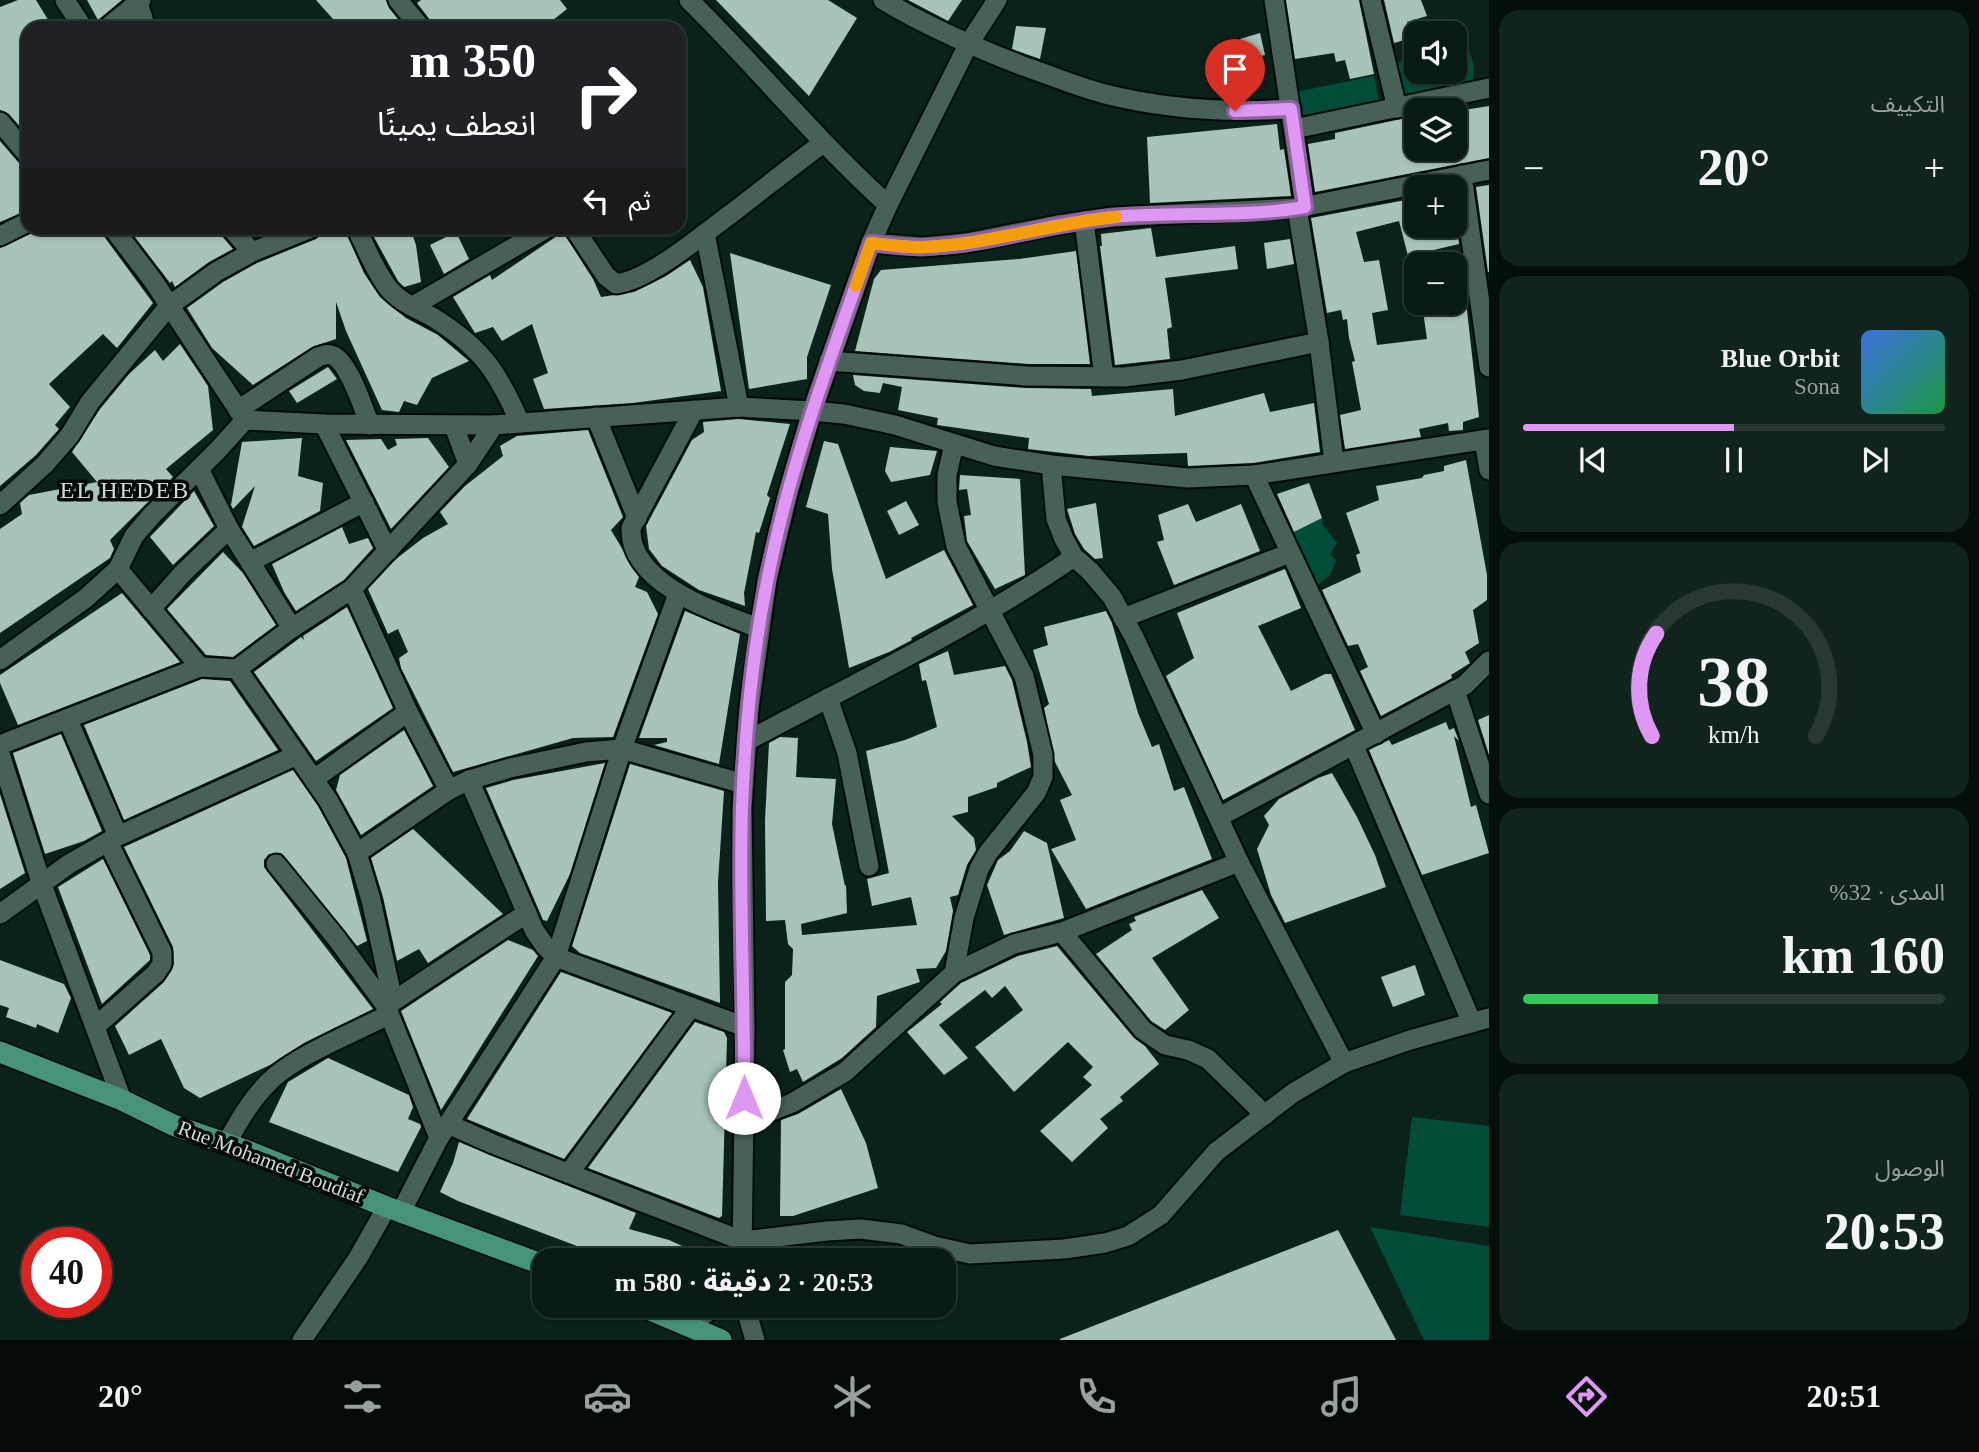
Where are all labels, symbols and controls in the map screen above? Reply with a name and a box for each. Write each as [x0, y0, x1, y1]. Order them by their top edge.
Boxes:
map controls [1404, 21, 1467, 315]
button: sound [1404, 21, 1467, 84]
text: 350 m [409, 33, 536, 88]
pin [1205, 39, 1265, 111]
icon: right [560, 49, 651, 140]
icon: arrive [1216, 50, 1254, 88]
text: التكييف [1871, 92, 1945, 117]
button: layers [1404, 98, 1467, 161]
text: انعطف يمينًا [377, 106, 536, 142]
text: 20° [1698, 139, 1770, 196]
text: − [1523, 147, 1544, 189]
text: + [1924, 147, 1945, 189]
button: + [1404, 175, 1467, 238]
icon: left [577, 182, 615, 220]
text: ثم [629, 187, 651, 216]
button: − [1404, 252, 1467, 315]
text: Blue Orbit [1721, 344, 1840, 373]
text: Sona [1794, 374, 1840, 399]
icon: previous [1574, 441, 1612, 479]
icon: pause [1715, 441, 1753, 479]
icon: next [1856, 441, 1894, 479]
district label: EL HEDEB [60, 477, 190, 503]
text: 38 [1698, 641, 1770, 722]
text: km/h [1708, 721, 1760, 748]
text: المدى · 32% [1829, 880, 1945, 905]
text: 160 km [1782, 927, 1945, 984]
position arrow [707, 1061, 781, 1135]
street label: Rue Mohamed Boudiaf [175, 1115, 367, 1209]
text: الوصول [1875, 1156, 1945, 1181]
text: 20:53 [1824, 1203, 1945, 1260]
speed limit sign: 40 [21, 1227, 112, 1318]
text: 20:53 · 2 دقيقة · 580 m [615, 1268, 873, 1297]
icon: filters [338, 1372, 387, 1421]
icon: car [583, 1372, 632, 1421]
icon: climate [828, 1372, 877, 1421]
icon: phone [1072, 1372, 1121, 1421]
icon: music [1317, 1372, 1366, 1421]
icon: directions [1562, 1372, 1611, 1421]
text: 20° [98, 1378, 143, 1414]
text: 20:51 [1807, 1378, 1881, 1414]

